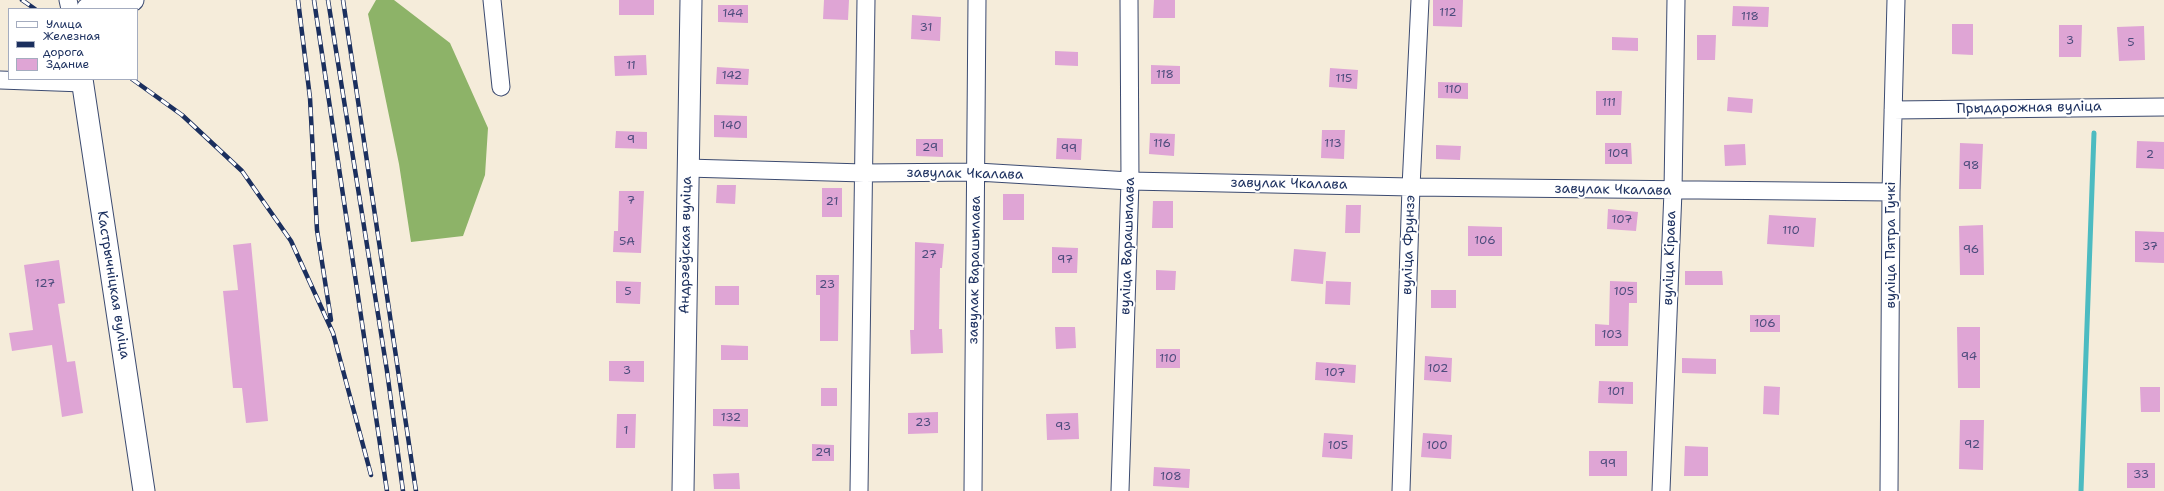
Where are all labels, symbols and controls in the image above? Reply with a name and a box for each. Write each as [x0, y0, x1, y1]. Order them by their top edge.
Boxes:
house number: 112 [1439, 6, 1457, 20]
house number: 144 [723, 7, 743, 21]
legend [8, 8, 138, 80]
house number: 118 [1741, 10, 1759, 24]
text: Улица [46, 16, 82, 32]
house number: 31 [920, 21, 932, 35]
text: Железная дорога [43, 28, 100, 60]
house number: 3 [2066, 34, 2074, 48]
house number: 5 [2127, 36, 2135, 50]
text: Здание [46, 56, 89, 72]
house number: 11 [626, 59, 636, 73]
house number: 118 [1156, 68, 1174, 82]
house number: 142 [722, 69, 742, 83]
house number: 115 [1336, 72, 1352, 86]
house number: 110 [1444, 83, 1462, 97]
house number: 111 [1602, 96, 1616, 110]
street label: Прыдарожная вуліца [1956, 98, 2102, 118]
house number: 140 [720, 119, 742, 133]
house number: 9 [627, 133, 635, 147]
house number: 116 [1153, 137, 1171, 151]
house number: 113 [1324, 137, 1342, 151]
house number: 29 [922, 141, 938, 155]
house number: 99 [1061, 142, 1077, 156]
house number: 109 [1607, 147, 1629, 161]
house number: 2 [2146, 148, 2154, 162]
house number: 98 [1963, 159, 1979, 173]
street label: завулак Чкалава [906, 165, 1024, 183]
street label: завулак Чкалава [1230, 175, 1348, 193]
street label: Андрэеўская вуліца [676, 176, 696, 314]
street label: вуліца Варашылава [1117, 177, 1139, 315]
street label: завулак Чкалава [1554, 181, 1672, 199]
street label: вуліца Пятра Гучкі [1883, 182, 1899, 308]
house number: 7 [627, 194, 635, 208]
house number: 21 [826, 195, 838, 209]
street label: вуліца Фрунзэ [1399, 195, 1419, 295]
street label: завулак Варашылава [965, 196, 985, 344]
street label: Кастрычніцкая вуліца [93, 210, 133, 360]
street label: вуліца Кірава [1660, 210, 1680, 306]
house number: 107 [1612, 213, 1632, 227]
house number: 110 [1782, 224, 1800, 238]
house number: 106 [1474, 234, 1496, 248]
house number: 5А [619, 235, 635, 249]
house number: 37 [2142, 240, 2158, 254]
house number: 96 [1963, 243, 1979, 257]
house number: 27 [921, 248, 937, 262]
house number: 97 [1057, 253, 1073, 267]
house number: 127 [35, 277, 55, 291]
house number: 23 [819, 278, 835, 292]
house number: 5 [624, 285, 632, 299]
house number: 105 [1614, 285, 1634, 299]
house number: 106 [1754, 317, 1776, 331]
house number: 103 [1602, 328, 1622, 342]
house number: 94 [1961, 350, 1977, 364]
house number: 110 [1159, 352, 1177, 366]
house number: 102 [1428, 362, 1448, 376]
house number: 3 [623, 364, 631, 378]
house number: 107 [1325, 366, 1345, 380]
house number: 101 [1607, 385, 1625, 399]
house number: 132 [721, 411, 741, 425]
house number: 23 [915, 416, 931, 430]
house number: 93 [1055, 420, 1071, 434]
house number: 1 [623, 424, 629, 438]
house number: 92 [1964, 438, 1980, 452]
house number: 105 [1328, 439, 1348, 453]
house number: 100 [1426, 439, 1448, 453]
house number: 29 [815, 446, 831, 460]
house number: 99 [1600, 457, 1616, 471]
house number: 33 [2133, 468, 2149, 482]
house number: 108 [1160, 470, 1182, 484]

